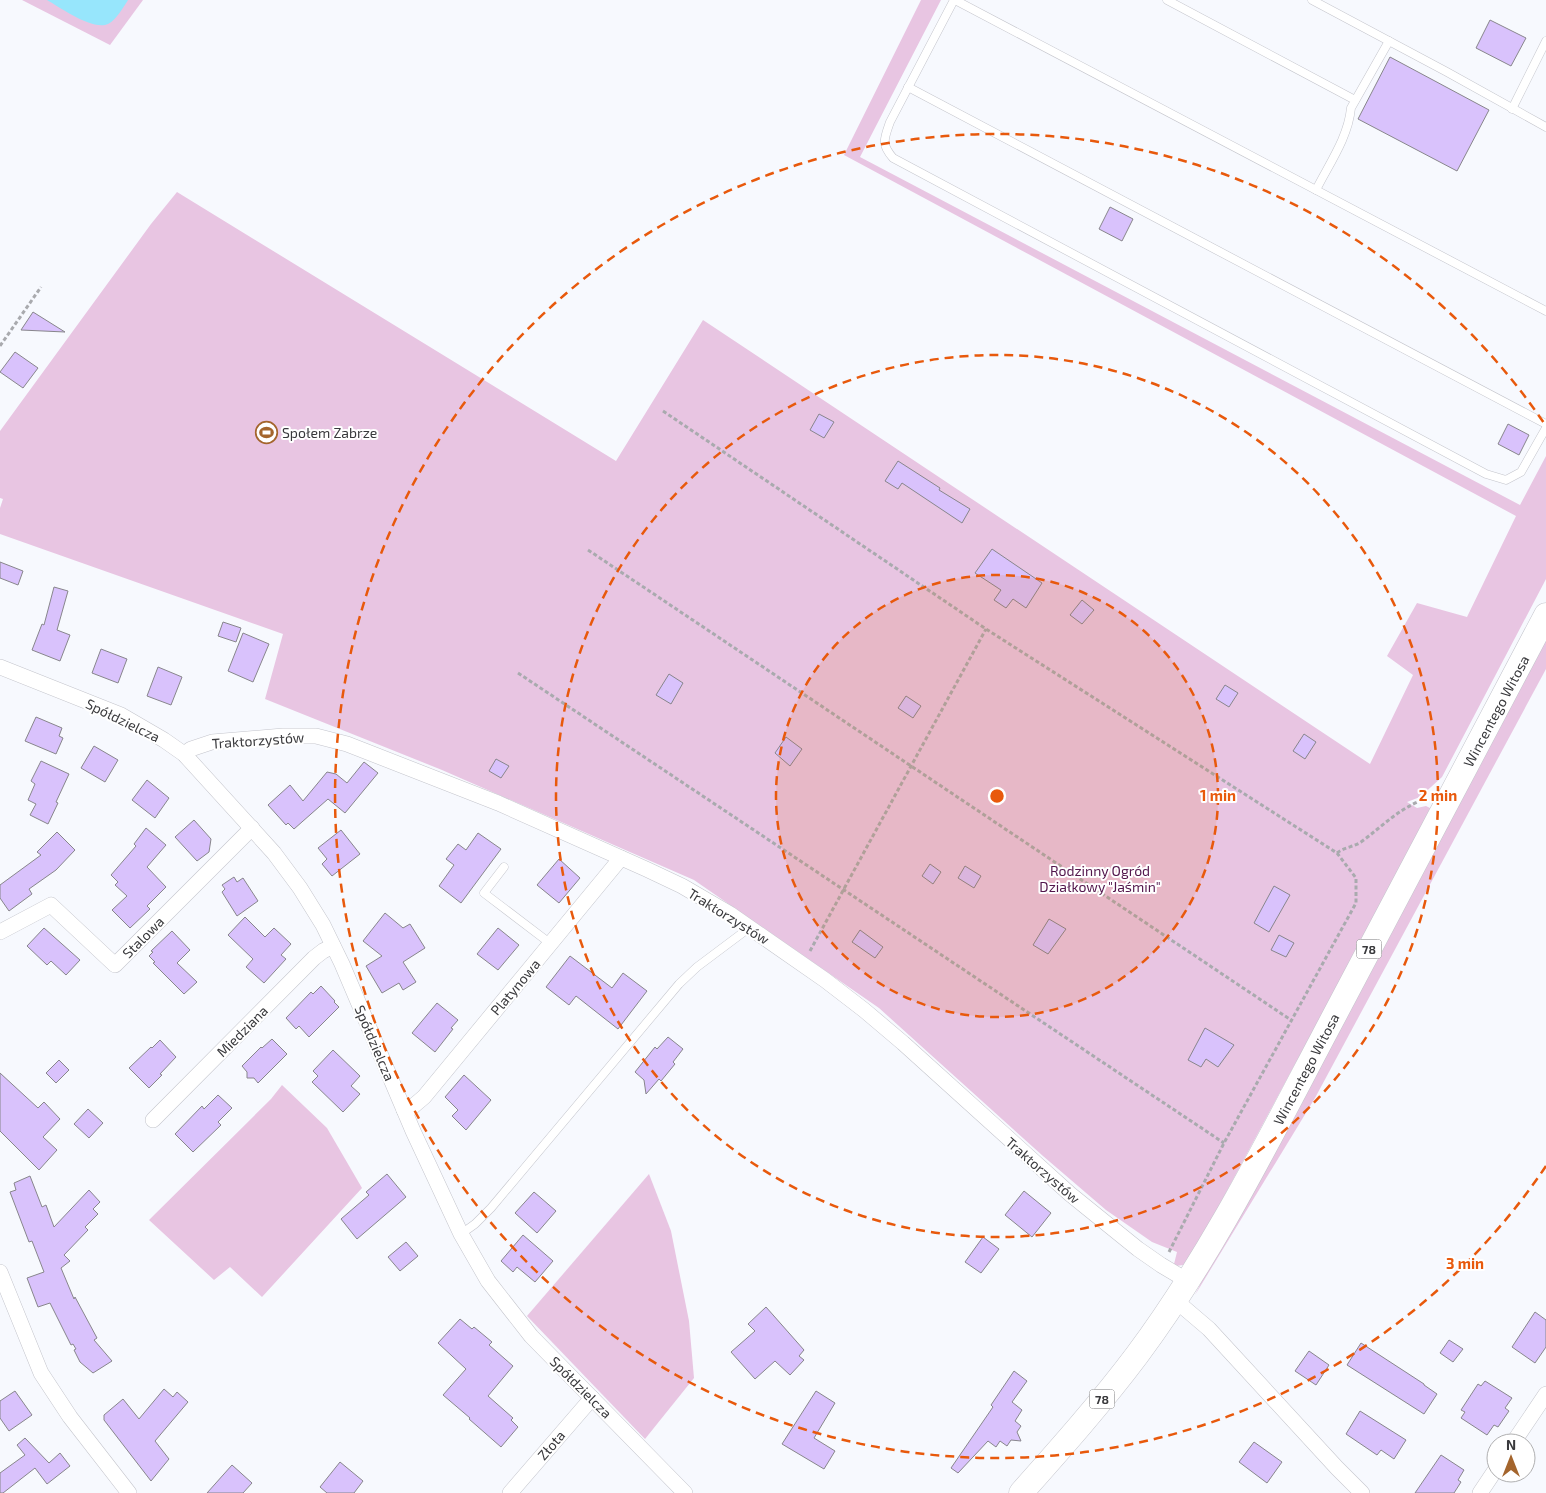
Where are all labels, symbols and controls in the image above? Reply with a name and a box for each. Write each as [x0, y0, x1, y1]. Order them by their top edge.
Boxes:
sports icon: Społem Zabrze [254, 420, 278, 444]
place label: Społem Zabrze [282, 424, 377, 441]
street label: Wincentego Witosa [1459, 652, 1533, 770]
street label: Spółdzielcza [83, 695, 163, 745]
street label: Traktorzystów [211, 728, 305, 752]
text: 1 min [1200, 786, 1236, 804]
text: 2 min [1419, 786, 1457, 804]
centre of rings [988, 787, 1006, 805]
park label: Rodzinny Ogród Działkowy "Jaśmin" [1039, 862, 1161, 895]
street label: Traktorzystów [685, 884, 773, 948]
street label: Stalowa [119, 913, 167, 961]
road number: 78 [1356, 940, 1382, 959]
street label: Platynowa [487, 955, 543, 1019]
street label: Miedziana [213, 1002, 271, 1060]
street label: Spółdzielcza [351, 1003, 399, 1083]
street label: Wincentego Witosa [1269, 1010, 1343, 1128]
street label: Traktorzystów [1002, 1133, 1084, 1207]
text: 3 min [1446, 1254, 1484, 1272]
street label: Spółdzielcza [547, 1353, 615, 1421]
road number: 78 [1090, 1390, 1114, 1408]
street label: Złota [534, 1427, 568, 1463]
north arrow [1486, 1433, 1536, 1483]
text: N [1506, 1436, 1516, 1453]

